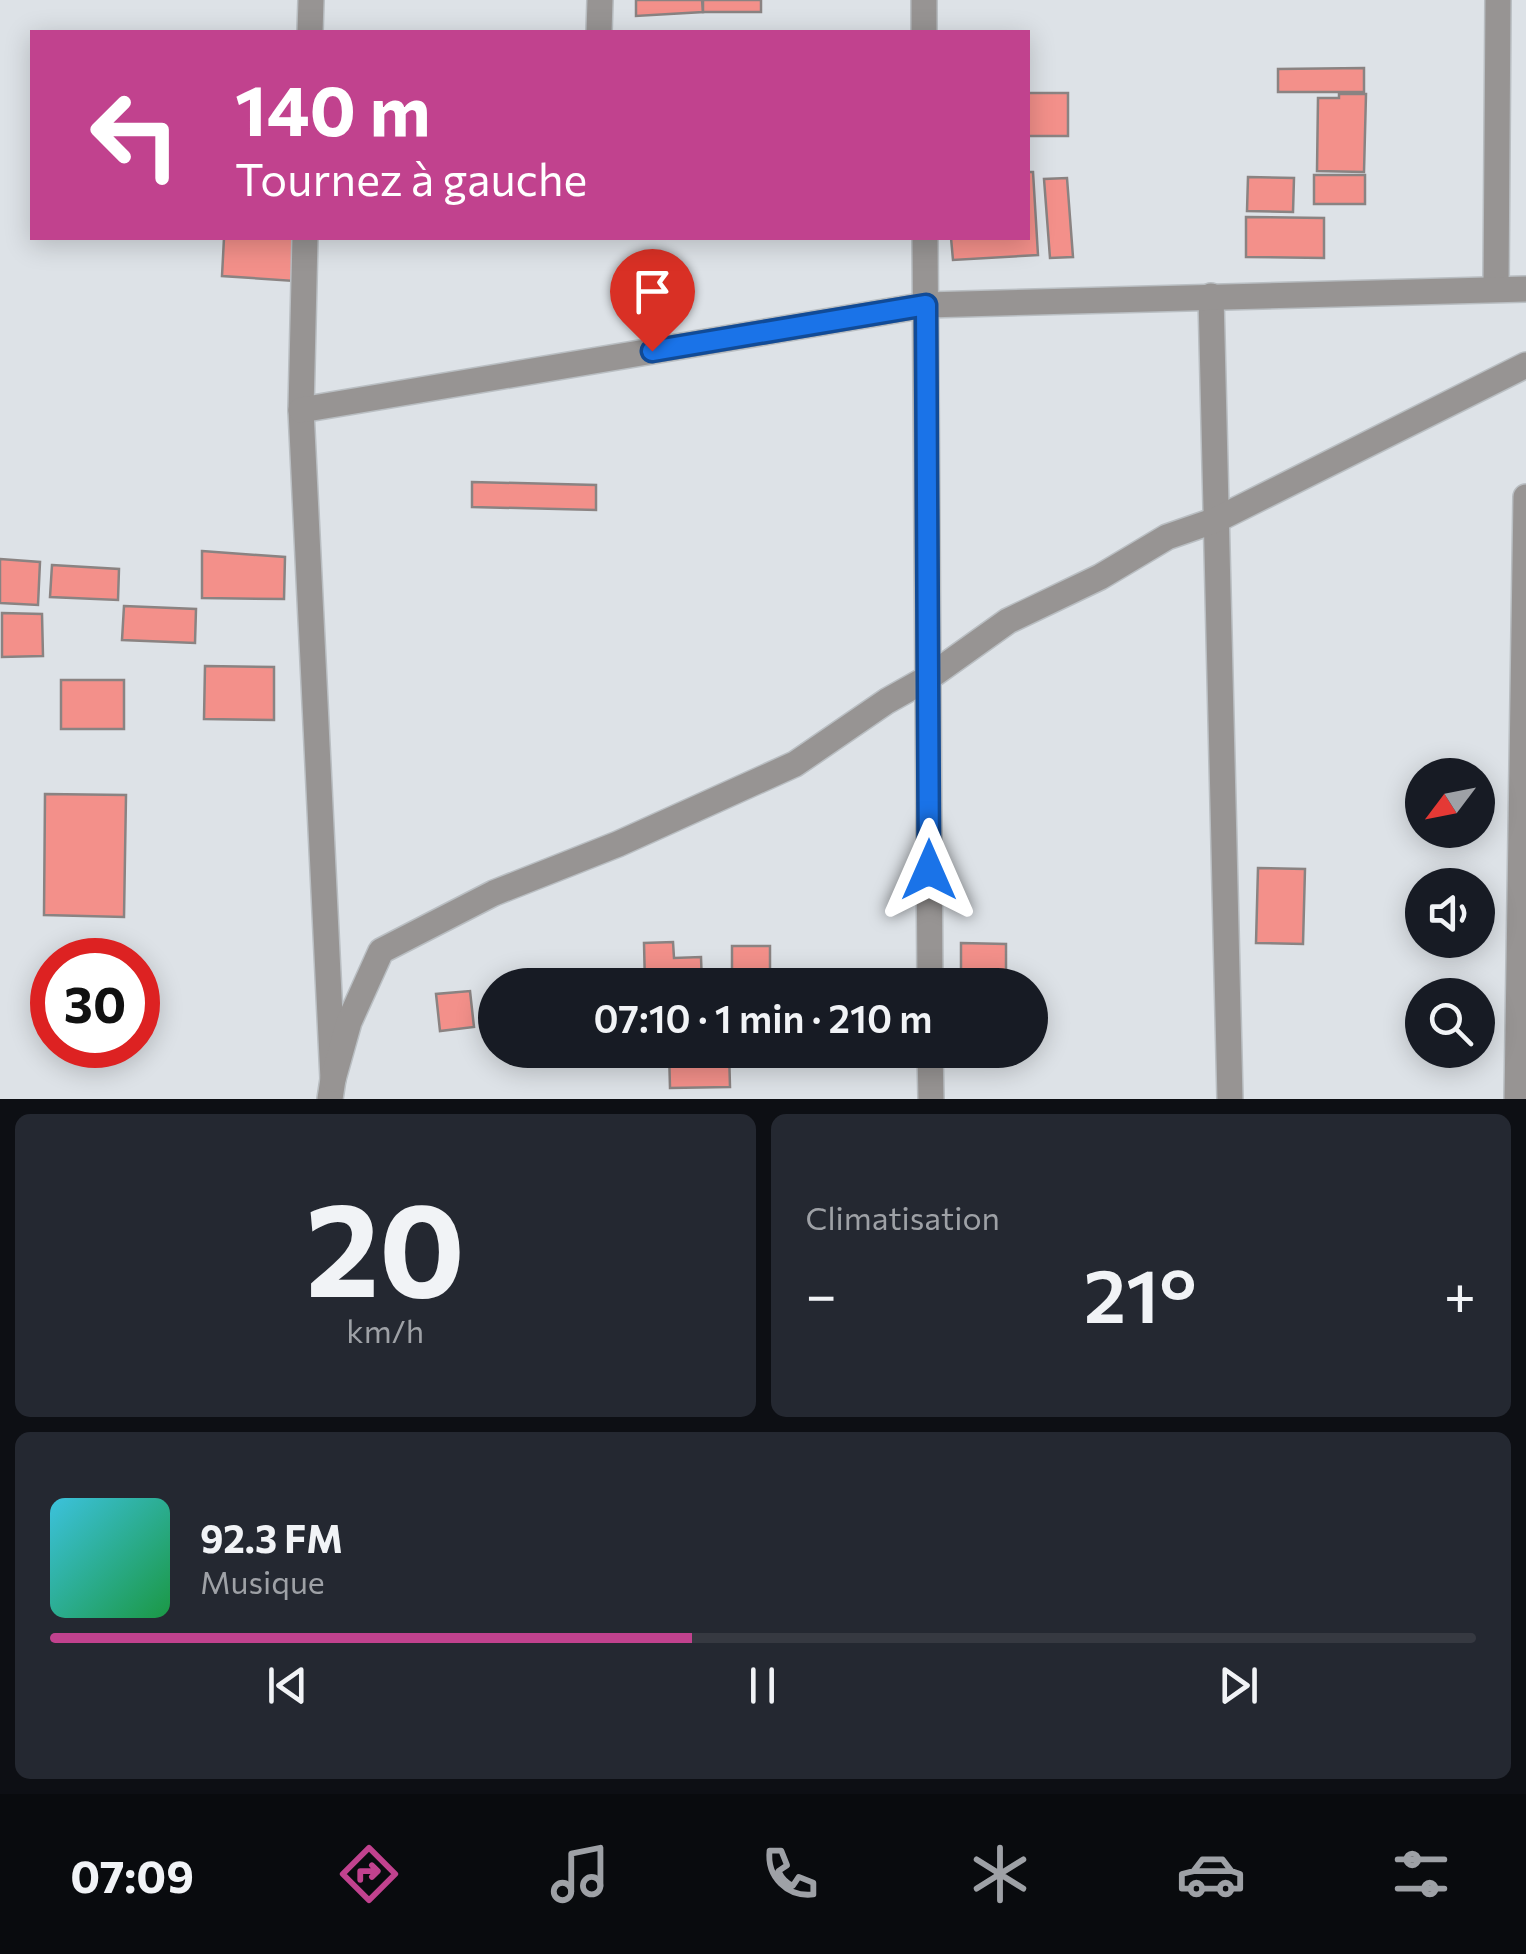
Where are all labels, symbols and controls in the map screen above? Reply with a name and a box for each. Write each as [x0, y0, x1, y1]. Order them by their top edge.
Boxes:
text: 140 m [235, 65, 431, 150]
icon: left [70, 70, 200, 200]
text: Tournez à gauche [235, 150, 587, 205]
pin [610, 249, 695, 352]
icon: arrive [625, 264, 680, 319]
north arrow [1405, 758, 1495, 848]
map controls [1405, 758, 1495, 1068]
position arrow [877, 818, 981, 922]
button: sound [1405, 868, 1495, 958]
speed limit sign: 30 [30, 938, 160, 1068]
button: search [1405, 978, 1495, 1068]
text: 07:10 · 1 min · 210 m [594, 994, 932, 1041]
text: 20 [305, 1165, 465, 1324]
text: Climatisation [806, 1197, 1000, 1237]
text: 21° [1084, 1247, 1197, 1338]
text: − [806, 1259, 837, 1326]
text: + [1444, 1259, 1476, 1326]
text: km/h [346, 1310, 424, 1350]
text: 92.3 FM [200, 1514, 343, 1561]
text: Musique [200, 1561, 325, 1601]
icon: previous [260, 1658, 315, 1713]
icon: pause [735, 1658, 790, 1713]
icon: next [1211, 1658, 1266, 1713]
icon: directions [334, 1839, 404, 1909]
icon: music [545, 1839, 615, 1909]
icon: phone [755, 1839, 825, 1909]
icon: climate [965, 1839, 1035, 1909]
icon: car [1176, 1839, 1246, 1909]
icon: filters [1386, 1839, 1456, 1909]
text: 07:09 [70, 1847, 194, 1902]

